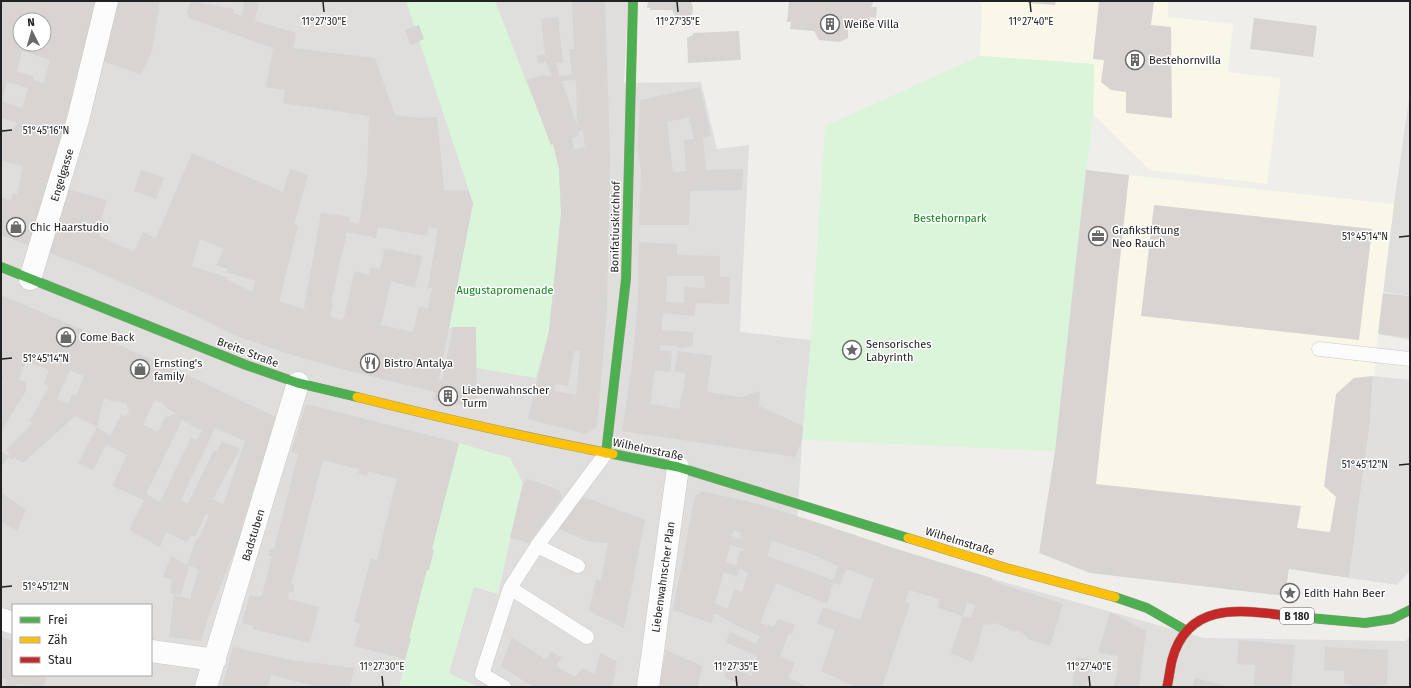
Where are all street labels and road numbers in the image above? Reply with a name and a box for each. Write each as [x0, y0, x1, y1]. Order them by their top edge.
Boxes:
street label: Engelgasse [48, 147, 77, 203]
street label: Bonifatiuskirchhof [608, 180, 623, 273]
street label: Breite Straße [215, 335, 280, 370]
street label: Wilhelmstraße [611, 436, 684, 463]
street label: Badstuben [239, 508, 268, 563]
street label: Liebenwahnscher Plan [649, 521, 678, 633]
street label: Wilhelmstraße [924, 525, 996, 558]
road number: B 180 [1280, 608, 1314, 624]

